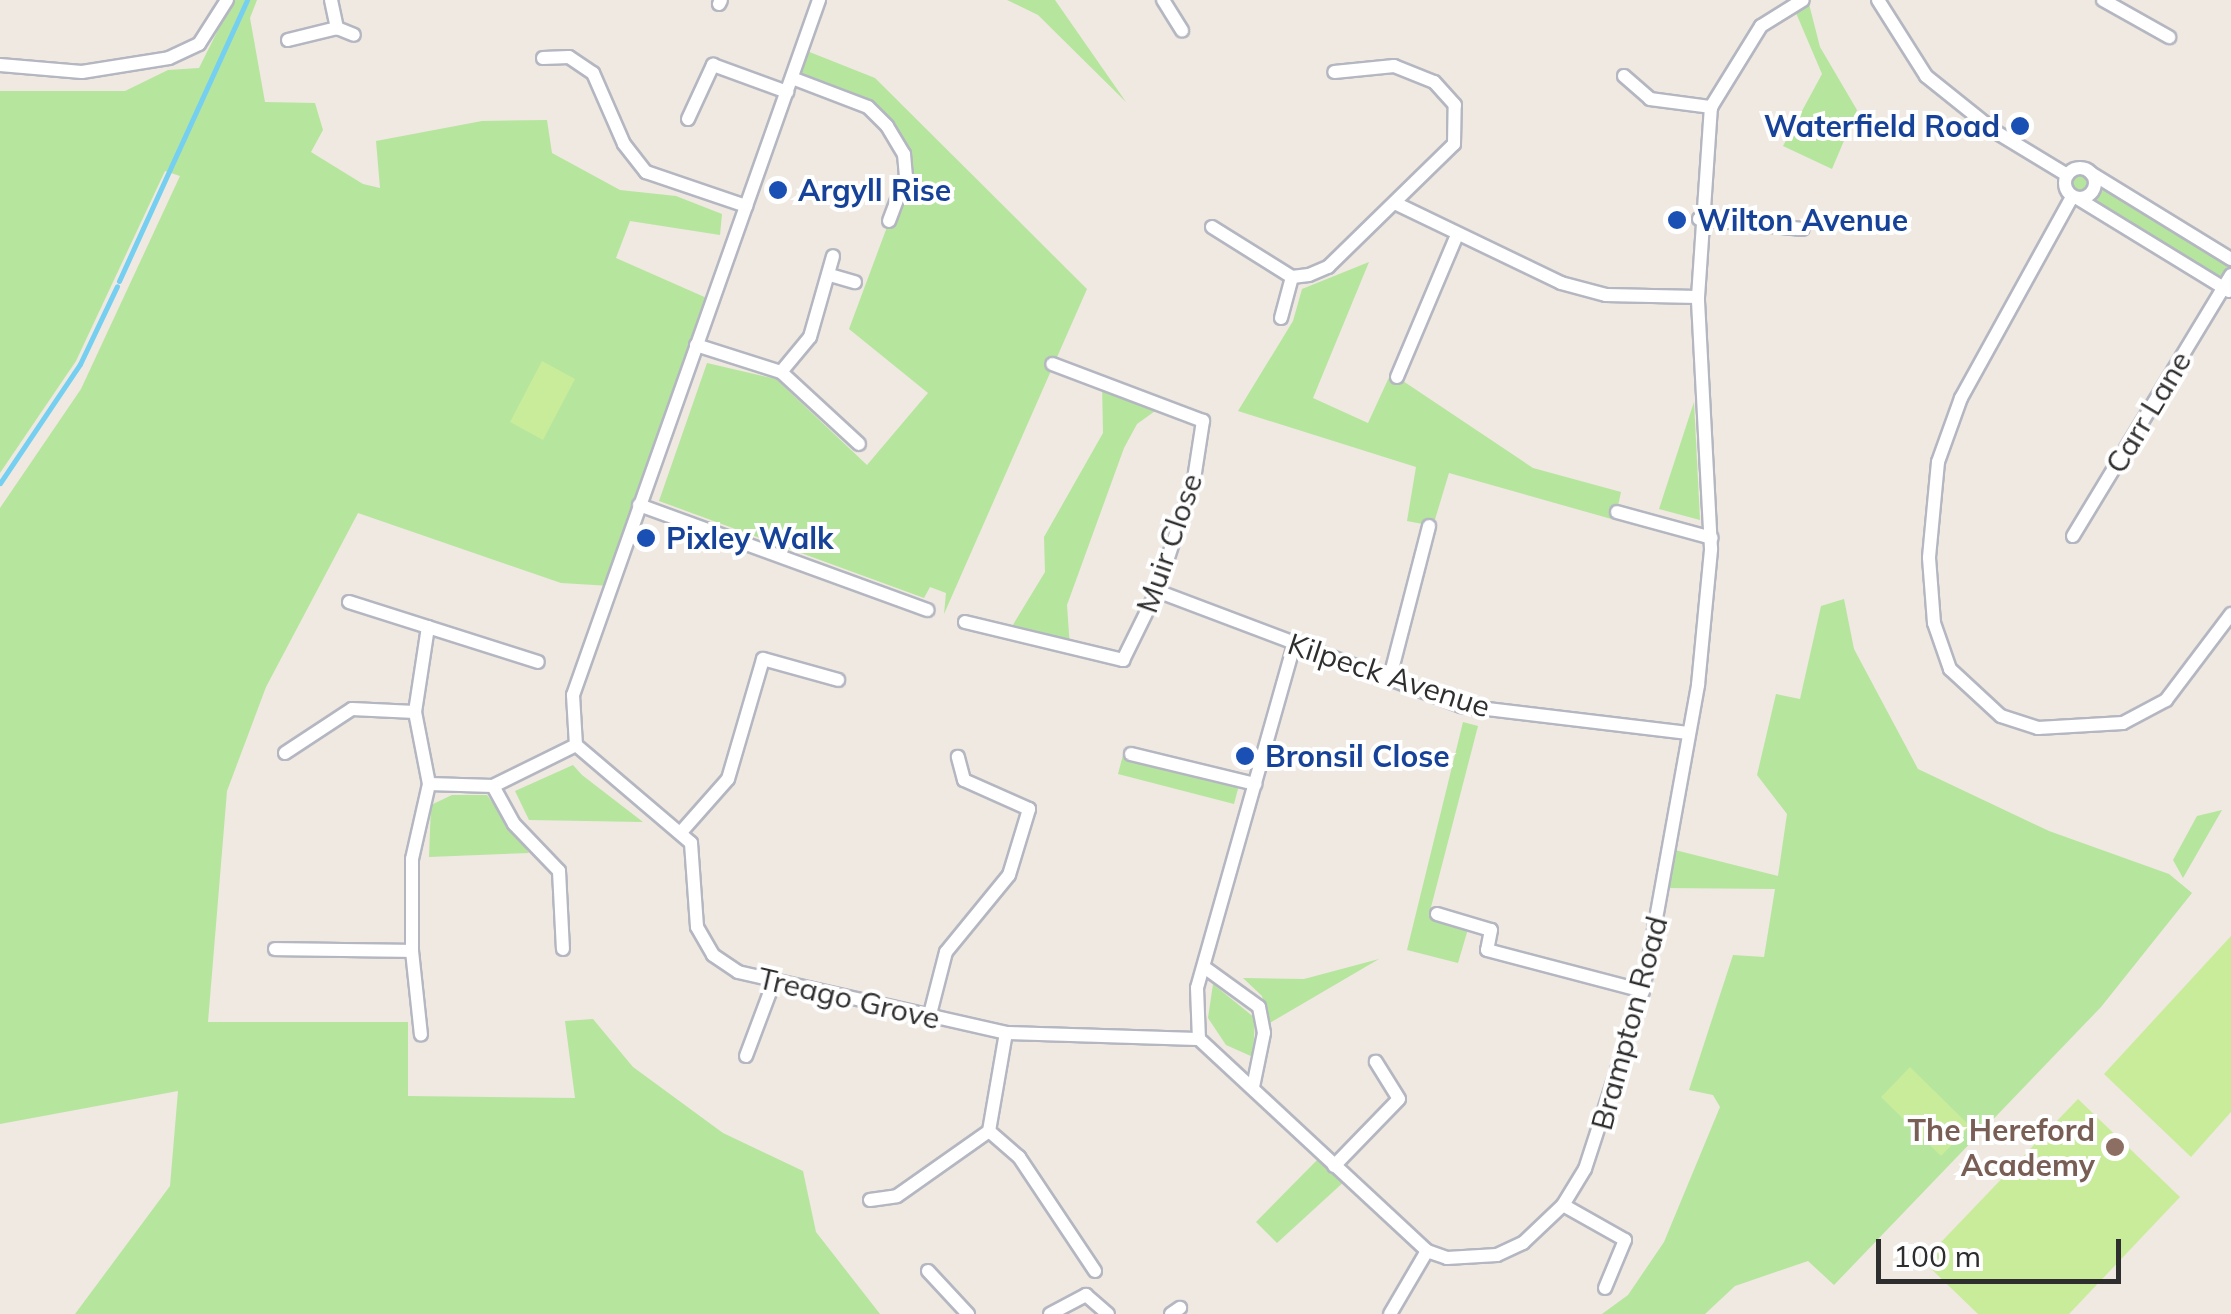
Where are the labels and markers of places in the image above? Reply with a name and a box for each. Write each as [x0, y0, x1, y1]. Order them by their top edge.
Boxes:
place label: Waterfield Road [1764, 108, 2000, 144]
marker: Waterfield Road [2009, 115, 2031, 137]
place label: Argyll Rise [798, 172, 951, 208]
marker: Argyll Rise [767, 179, 789, 201]
place label: Wilton Avenue [1697, 202, 1908, 238]
marker: Wilton Avenue [1666, 209, 1688, 231]
place label: Pixley Walk [666, 520, 834, 556]
marker: Pixley Walk [635, 527, 657, 549]
place label: Bronsil Close [1265, 738, 1450, 774]
marker: Bronsil Close [1234, 745, 1256, 767]
place label: The Hereford Academy [1908, 1112, 2095, 1182]
marker: The Hereford Academy [2104, 1136, 2126, 1158]

